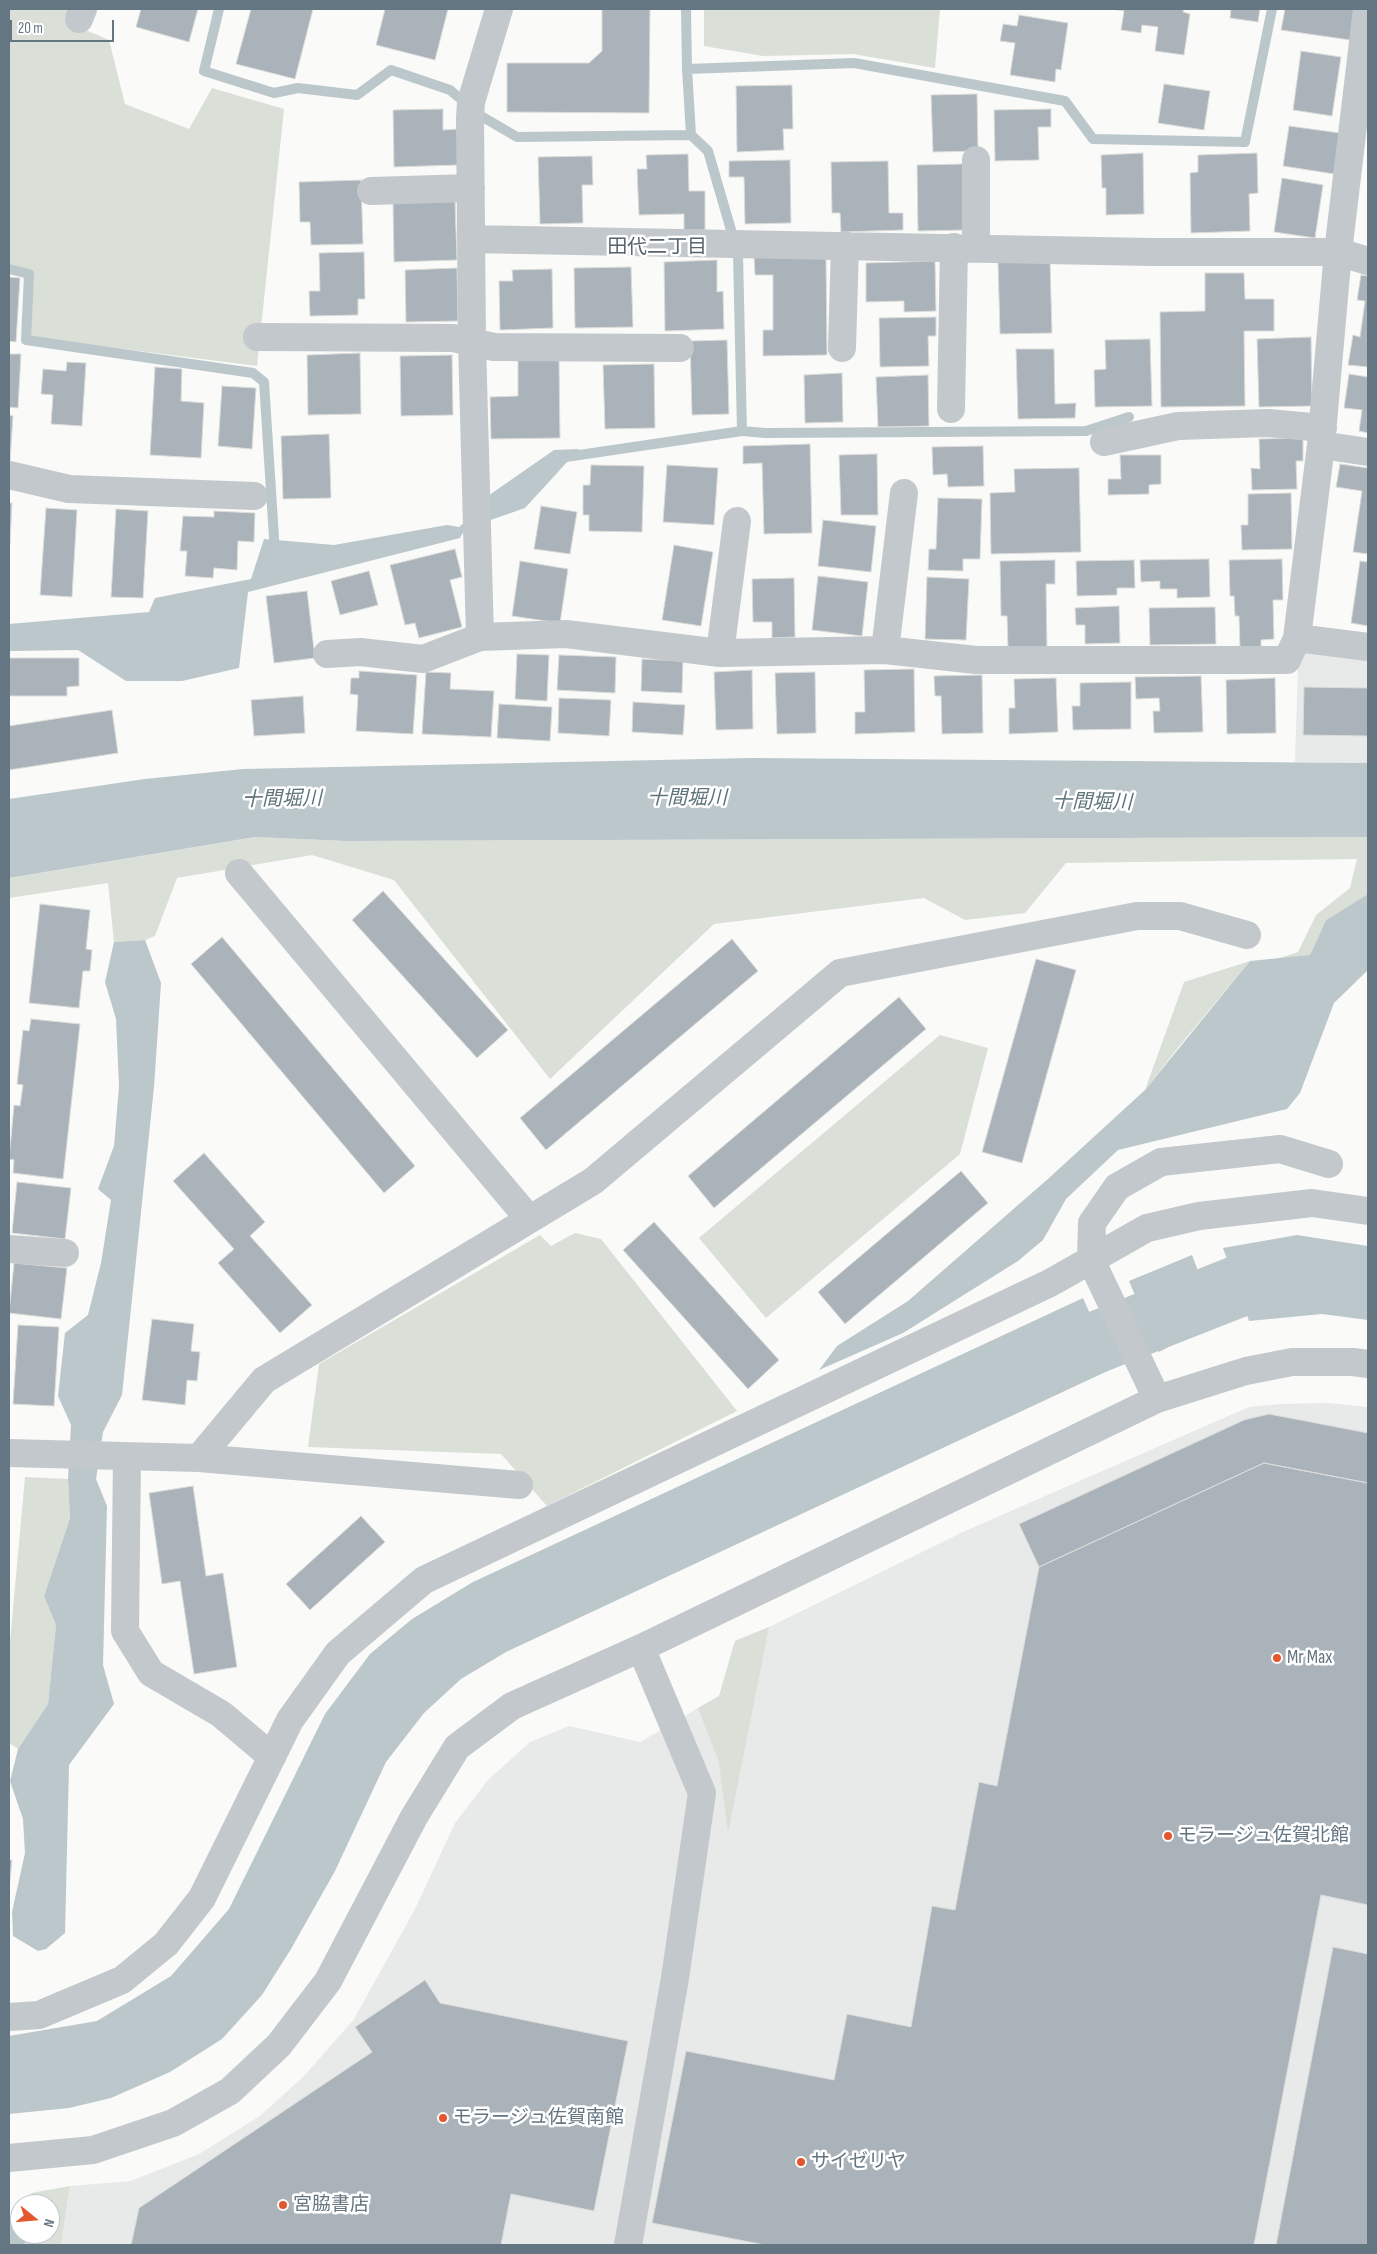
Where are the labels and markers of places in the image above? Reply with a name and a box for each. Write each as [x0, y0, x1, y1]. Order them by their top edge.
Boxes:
place label: Mr Max [1287, 1647, 1332, 1669]
marker: Mr Max [1271, 1652, 1283, 1664]
place label: モラージュ佐賀北館 [1178, 1825, 1349, 1847]
marker: モラージュ佐賀北館 [1162, 1830, 1174, 1842]
place label: モラージュ佐賀南館 [453, 2107, 624, 2129]
marker: モラージュ佐賀南館 [437, 2112, 449, 2124]
place label: サイゼリヤ [811, 2151, 906, 2173]
marker: サイゼリヤ [795, 2156, 807, 2168]
place label: 宮脇書店 [293, 2194, 369, 2216]
marker: 宮脇書店 [277, 2199, 289, 2211]

